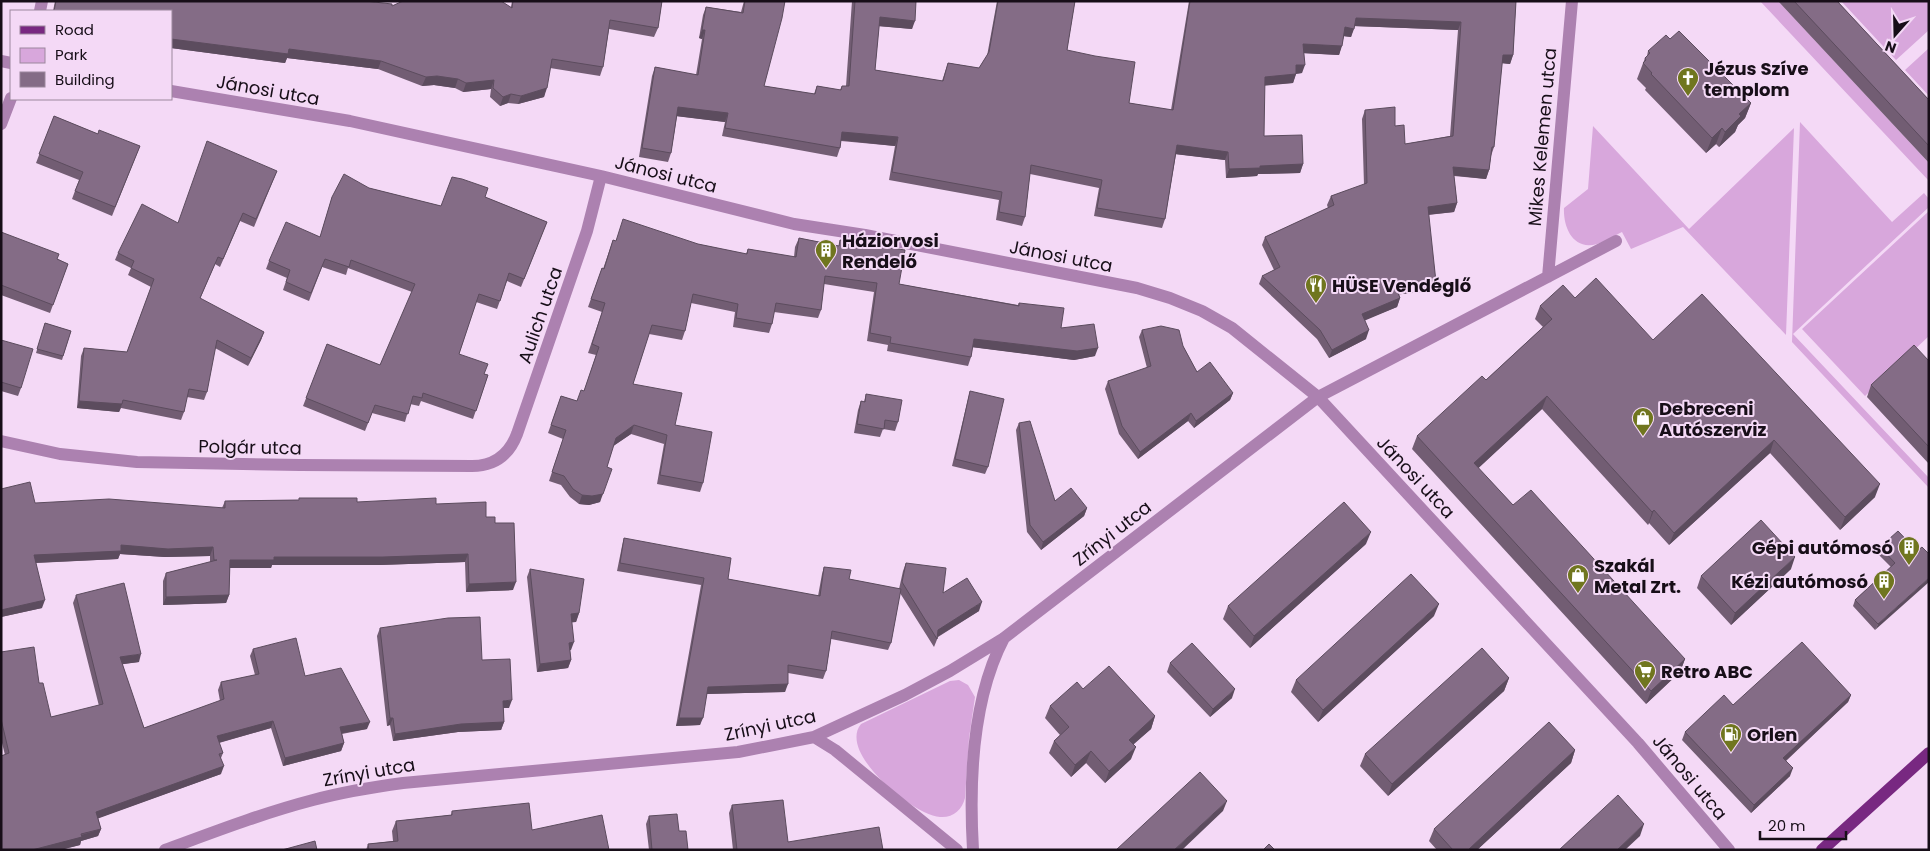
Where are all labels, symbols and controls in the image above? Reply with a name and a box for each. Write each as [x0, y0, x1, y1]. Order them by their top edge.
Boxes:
legend [10, 10, 172, 100]
north arrow [1870, 10, 1920, 60]
text: Road [55, 19, 94, 40]
text: N [1882, 36, 1899, 58]
text: Park [55, 44, 87, 65]
street label: Mikes Kelemen utca [1522, 47, 1562, 227]
place label: Jézus Szíve templom [1704, 56, 1809, 102]
church icon: Jézus Szíve templom [1676, 66, 1700, 97]
text: Building [55, 69, 115, 90]
street label: Jánosi utca [214, 69, 322, 111]
street label: Jánosi utca [612, 149, 720, 199]
place label: Háziorvosi Rendelő [842, 228, 939, 274]
street label: Jánosi utca [1007, 234, 1115, 278]
building icon: Háziorvosi Rendelő [814, 238, 838, 269]
street label: Aulich utca [512, 263, 568, 367]
restaurant icon: HÜSE Vendéglő [1304, 273, 1328, 304]
place label: HÜSE Vendéglő [1332, 273, 1471, 298]
place label: Debreceni Autószerviz [1659, 396, 1767, 442]
shop icon: Debreceni Autószerviz [1631, 406, 1655, 437]
street label: Jánosi utca [1371, 430, 1461, 524]
street label: Polgár utca [198, 434, 302, 460]
street label: Zrínyi utca [1068, 495, 1156, 571]
place label: Gépi autómosó [1752, 535, 1893, 560]
building icon: Gépi autómosó [1897, 535, 1921, 566]
place label: Szakál Metal Zrt. [1594, 553, 1681, 599]
shop icon: Szakál Metal Zrt. [1566, 563, 1590, 594]
place label: Kézi autómosó [1731, 569, 1868, 594]
building icon: Kézi autómosó [1872, 569, 1896, 600]
supermarket icon: Retro ABC [1633, 659, 1657, 690]
place label: Retro ABC [1661, 659, 1753, 684]
street label: Zrínyi utca [722, 703, 818, 747]
fuel station icon: Orlen [1719, 722, 1743, 753]
place label: Orlen [1747, 722, 1797, 747]
street label: Jánosi utca [1647, 729, 1733, 825]
street label: Zrínyi utca [321, 752, 417, 792]
scale bar [1760, 808, 1846, 840]
text: 20 m [1768, 815, 1806, 836]

